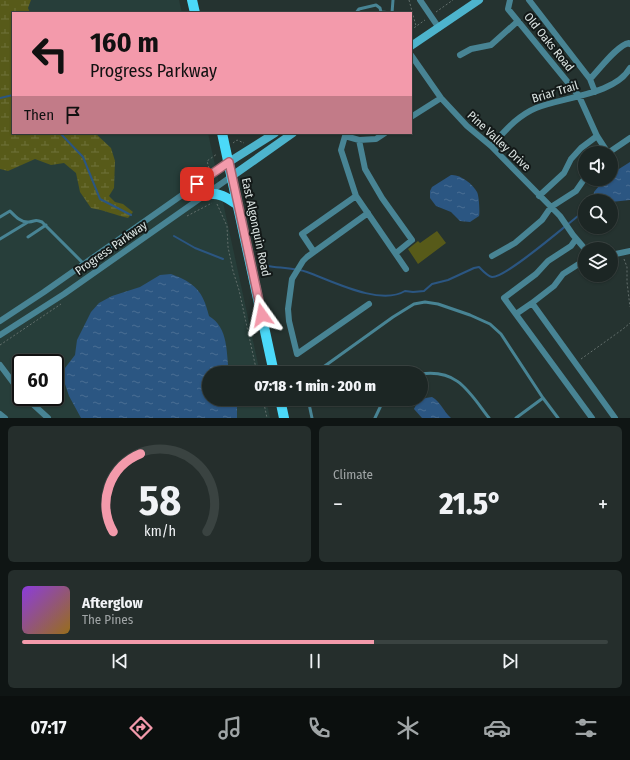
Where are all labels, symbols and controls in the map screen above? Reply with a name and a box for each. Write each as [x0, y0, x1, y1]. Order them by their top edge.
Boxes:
street label: Old Oaks Road [521, 10, 577, 74]
text: 160 m [90, 26, 159, 59]
icon: left [24, 28, 76, 80]
text: Progress Parkway [90, 60, 217, 82]
street label: Briar Trail [530, 78, 580, 106]
icon: arrive [62, 104, 84, 126]
text: Then [24, 106, 54, 124]
street label: Pine Valley Drive [464, 108, 534, 174]
map controls [578, 146, 618, 282]
button: sound [578, 146, 618, 186]
pin [180, 167, 214, 201]
icon: arrive [186, 173, 208, 195]
street label: East Algonquin Road [239, 176, 273, 278]
button: search [578, 194, 618, 234]
street label: Progress Parkway [72, 218, 150, 278]
button: layers [578, 242, 618, 282]
position arrow [241, 294, 283, 336]
speed limit sign: 60 [12, 354, 64, 406]
text: 07:18 · 1 min · 200 m [254, 377, 376, 395]
text: Climate [333, 467, 373, 482]
text: 58 [138, 476, 181, 526]
text: 21.5° [439, 486, 502, 522]
text: − [333, 491, 343, 518]
text: + [598, 491, 608, 518]
text: km/h [144, 523, 175, 540]
text: Afterglow [82, 594, 143, 612]
text: The Pines [82, 612, 133, 627]
icon: previous [109, 650, 131, 672]
icon: pause [304, 650, 326, 672]
icon: next [499, 650, 521, 672]
icon: directions [127, 714, 155, 742]
icon: music [216, 714, 244, 742]
icon: phone [305, 714, 333, 742]
icon: climate [394, 714, 422, 742]
icon: car [483, 714, 511, 742]
icon: filters [572, 714, 600, 742]
text: 07:17 [30, 717, 66, 739]

